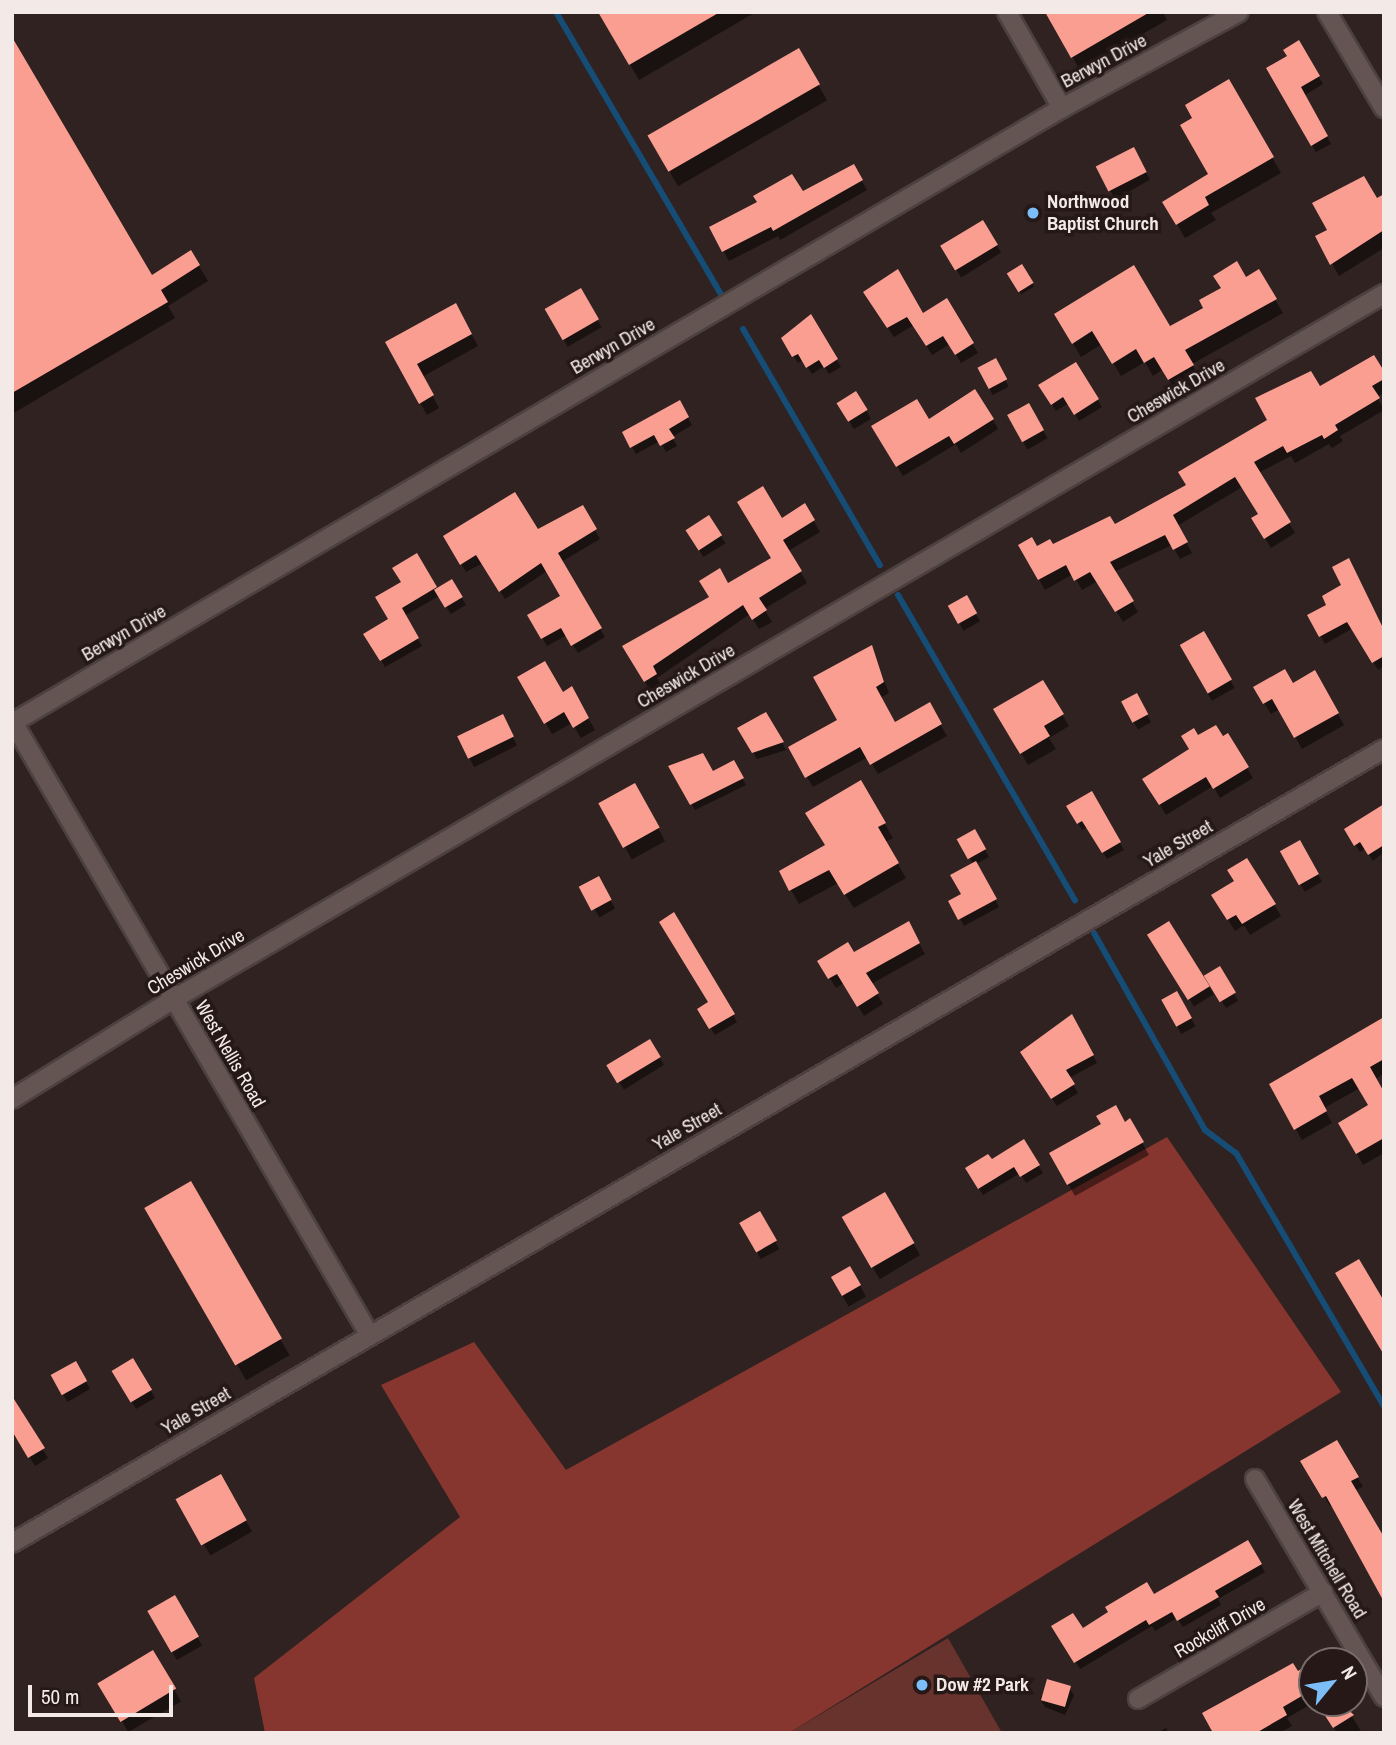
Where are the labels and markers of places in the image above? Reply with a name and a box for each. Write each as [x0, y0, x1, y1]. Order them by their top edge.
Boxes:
place label: Northwood Baptist Church [1047, 191, 1159, 235]
marker: Northwood Baptist Church [1025, 205, 1041, 221]
place label: Dow #2 Park [936, 1674, 1029, 1696]
marker: Dow #2 Park [914, 1677, 930, 1693]

